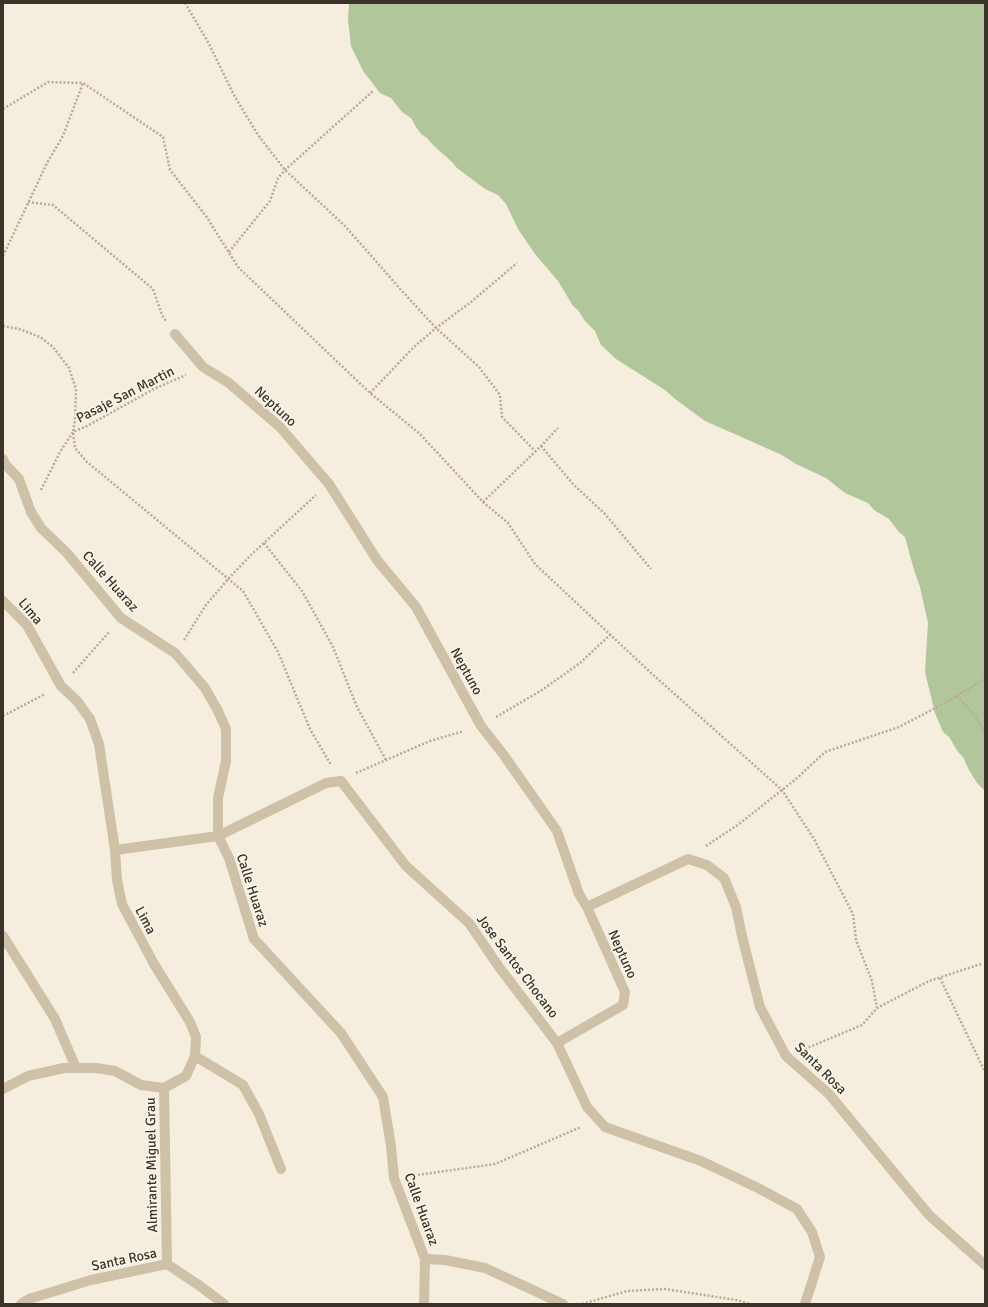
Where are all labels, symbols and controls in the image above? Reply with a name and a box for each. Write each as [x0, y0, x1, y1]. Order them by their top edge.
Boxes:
street label: Pasaje San Martin [73, 362, 177, 426]
street label: Neptuno [251, 383, 300, 430]
street label: Calle Huaraz [79, 547, 142, 615]
street label: Lima [15, 595, 46, 628]
street label: Neptuno [447, 645, 486, 698]
street label: Calle Huaraz [233, 851, 272, 929]
street label: Lima [131, 903, 160, 937]
street label: Jose Santos Chocano [473, 911, 562, 1022]
street label: Neptuno [604, 927, 641, 981]
street label: Santa Rosa [791, 1039, 850, 1098]
street label: Almirante Miguel Grau [142, 1097, 161, 1233]
street label: Calle Huaraz [401, 1171, 443, 1248]
street label: Santa Rosa [90, 1244, 158, 1275]

